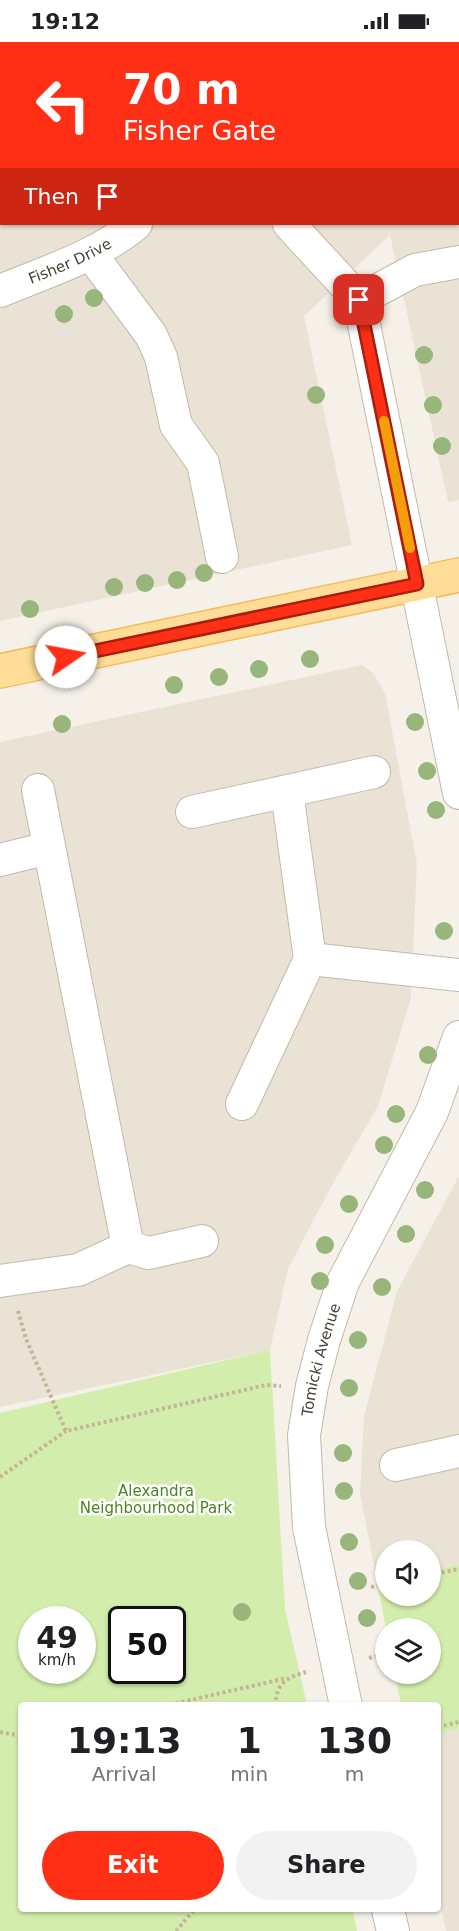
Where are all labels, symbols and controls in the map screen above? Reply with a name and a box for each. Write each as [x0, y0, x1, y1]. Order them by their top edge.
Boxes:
text: 19:12 [30, 9, 100, 34]
text: 70 m [123, 65, 240, 114]
icon: left [24, 66, 102, 144]
text: Fisher Gate [123, 115, 276, 146]
icon: arrive [91, 180, 124, 213]
text: Then [24, 184, 79, 209]
street label: Fisher Drive [26, 235, 115, 288]
pin [333, 274, 384, 325]
icon: arrive [342, 283, 375, 316]
position arrow [34, 625, 98, 689]
street label: Tomicki Avenue [298, 1301, 344, 1419]
park label: Alexandra Neighbourhood Park [80, 1482, 232, 1517]
map controls [375, 1540, 441, 1684]
button: sound [375, 1540, 441, 1606]
speed limit sign: 50 [108, 1606, 186, 1684]
button: layers [375, 1618, 441, 1684]
text: 49 [36, 1620, 78, 1655]
text: km/h [38, 1651, 76, 1669]
text: 19:13 [67, 1720, 181, 1761]
text: 1 [237, 1720, 262, 1761]
text: 130 [317, 1720, 392, 1761]
text: Arrival [92, 1762, 157, 1786]
text: min [230, 1762, 268, 1786]
text: m [345, 1762, 364, 1786]
button: Exit [42, 1831, 224, 1900]
button: Share [236, 1831, 417, 1900]

